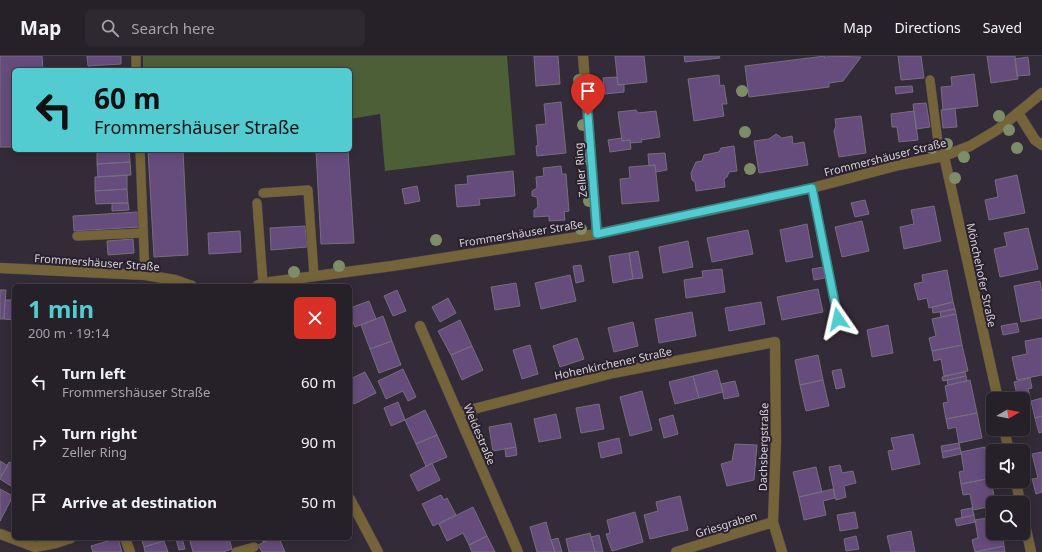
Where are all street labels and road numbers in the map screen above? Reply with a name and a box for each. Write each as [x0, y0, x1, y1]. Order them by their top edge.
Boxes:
street label: Frommershäuser Straße [822, 135, 948, 179]
street label: Zeller Ring [570, 142, 590, 198]
street label: Frommershäuser Straße [458, 216, 584, 250]
street label: Mönchehofer Straße [964, 221, 1000, 329]
street label: Frommershäuser Straße [34, 250, 160, 274]
street label: Hohenkirchener Straße [553, 343, 673, 383]
street label: Weidestraße [460, 401, 500, 467]
street label: Dachsbergstraße [755, 403, 771, 491]
street label: Griesgraben [693, 507, 759, 541]

